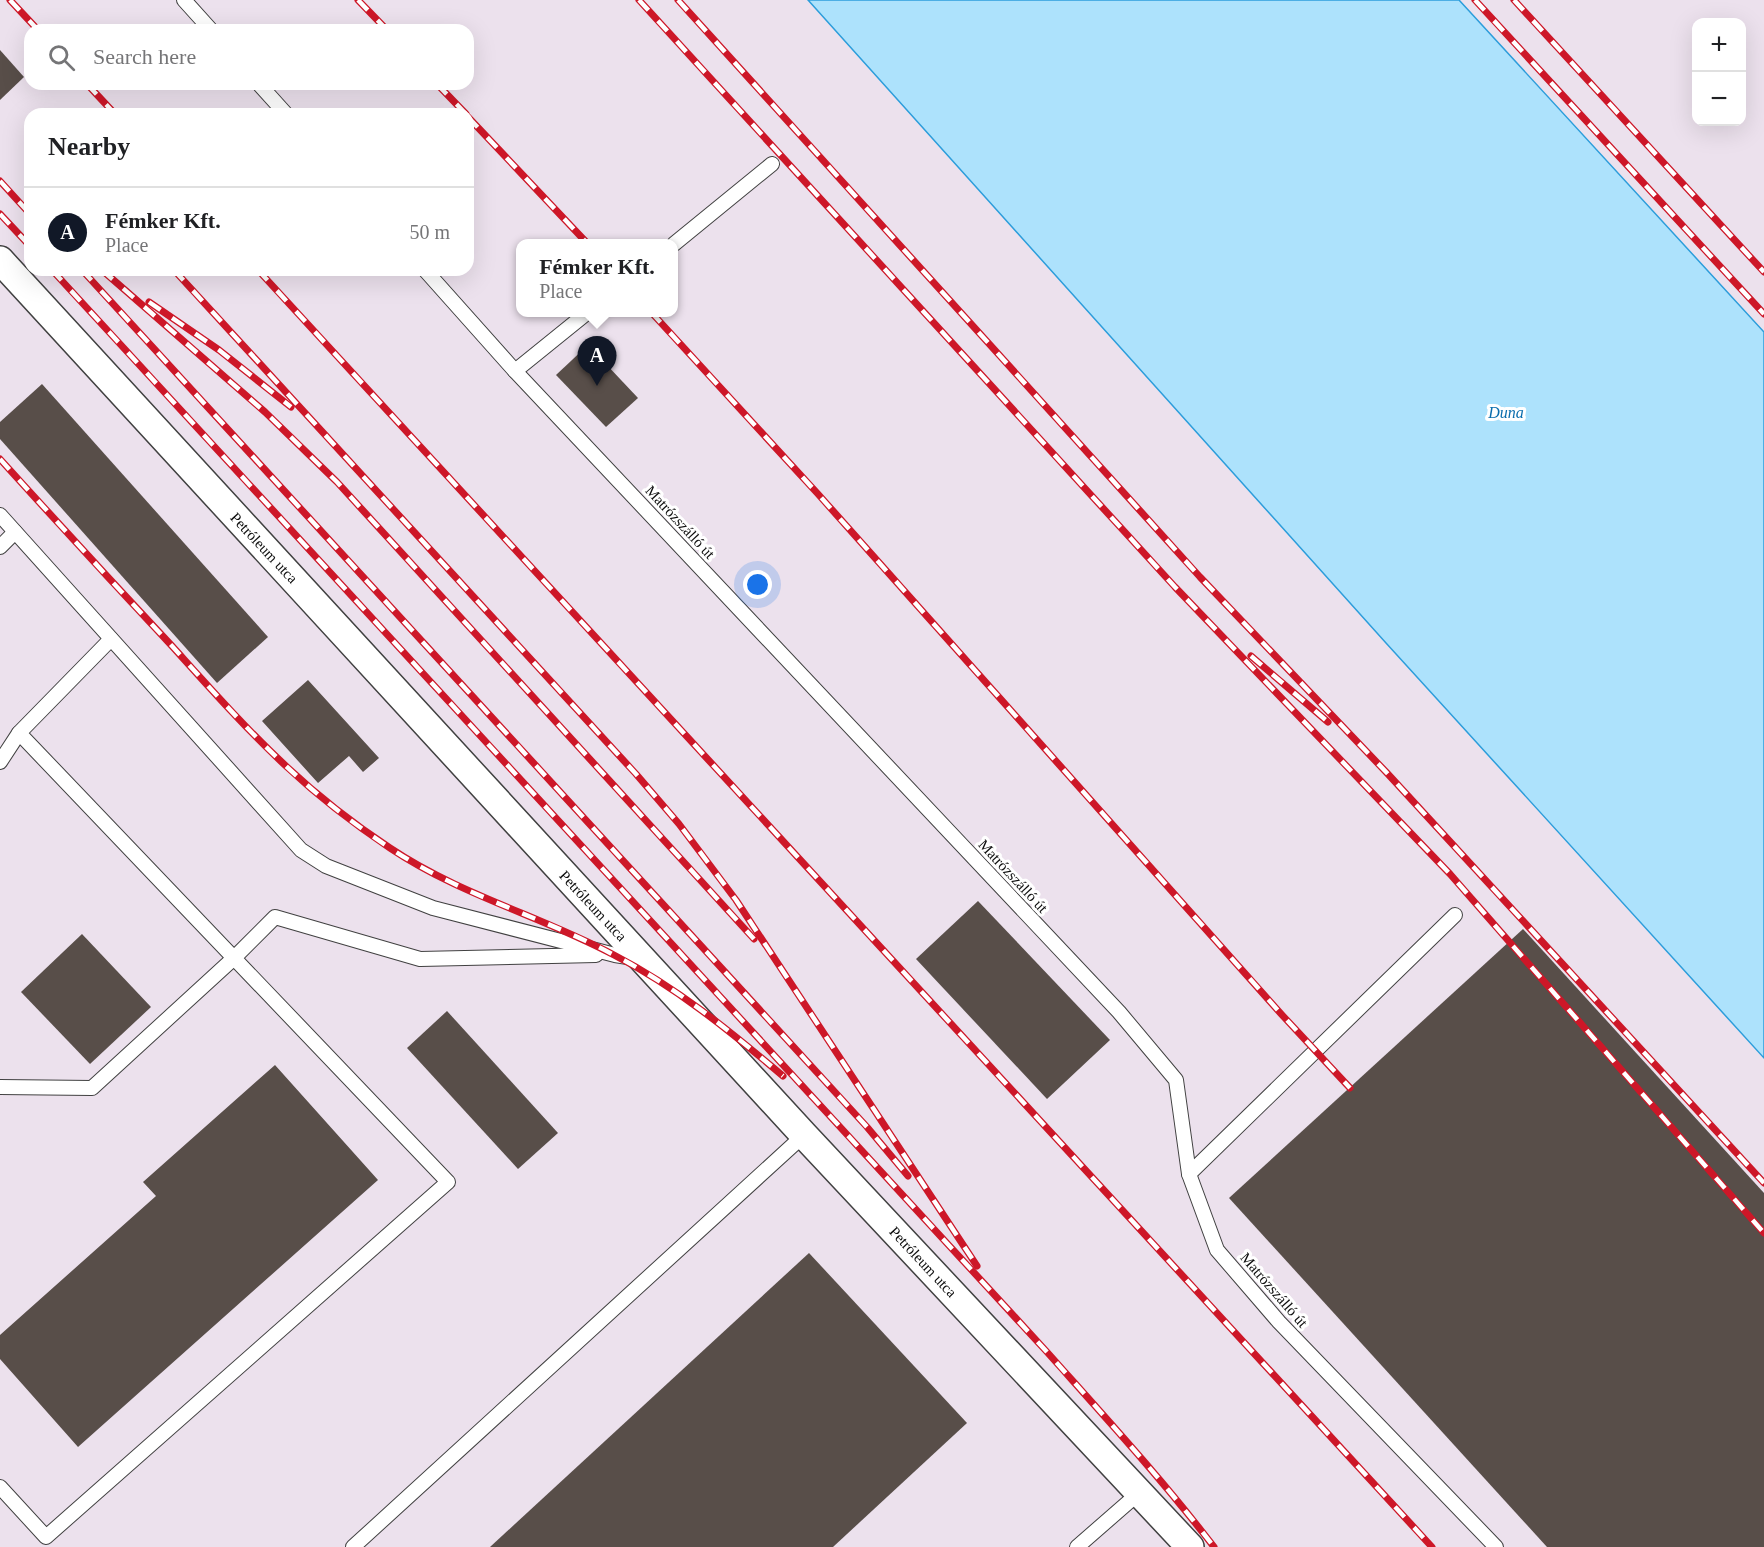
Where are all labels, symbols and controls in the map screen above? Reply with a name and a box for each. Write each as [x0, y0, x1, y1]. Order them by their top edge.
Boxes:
map controls [1692, 18, 1746, 126]
button: + [1692, 18, 1746, 72]
search box [24, 24, 474, 90]
icon: search [45, 41, 78, 74]
text: Search here [93, 44, 196, 69]
button: − [1692, 72, 1746, 126]
text: Nearby [48, 132, 130, 161]
text: Fémker Kft. [105, 208, 221, 233]
text: A [60, 221, 75, 243]
text: 50 m [409, 221, 450, 243]
text: Place [105, 234, 148, 256]
popup [516, 239, 678, 317]
text: Fémker Kft. [539, 254, 655, 279]
text: Place [539, 280, 582, 302]
pin: A [578, 336, 616, 386]
water label: Duna [1487, 404, 1524, 421]
street label: Matrózszálló út [642, 482, 718, 562]
street label: Petróleum utca [227, 509, 301, 587]
your location [743, 570, 772, 599]
street label: Matrózszálló út [975, 836, 1051, 916]
street label: Petróleum utca [556, 867, 630, 945]
street label: Petróleum utca [886, 1223, 960, 1301]
street label: Matrózszálló út [1237, 1249, 1311, 1331]

